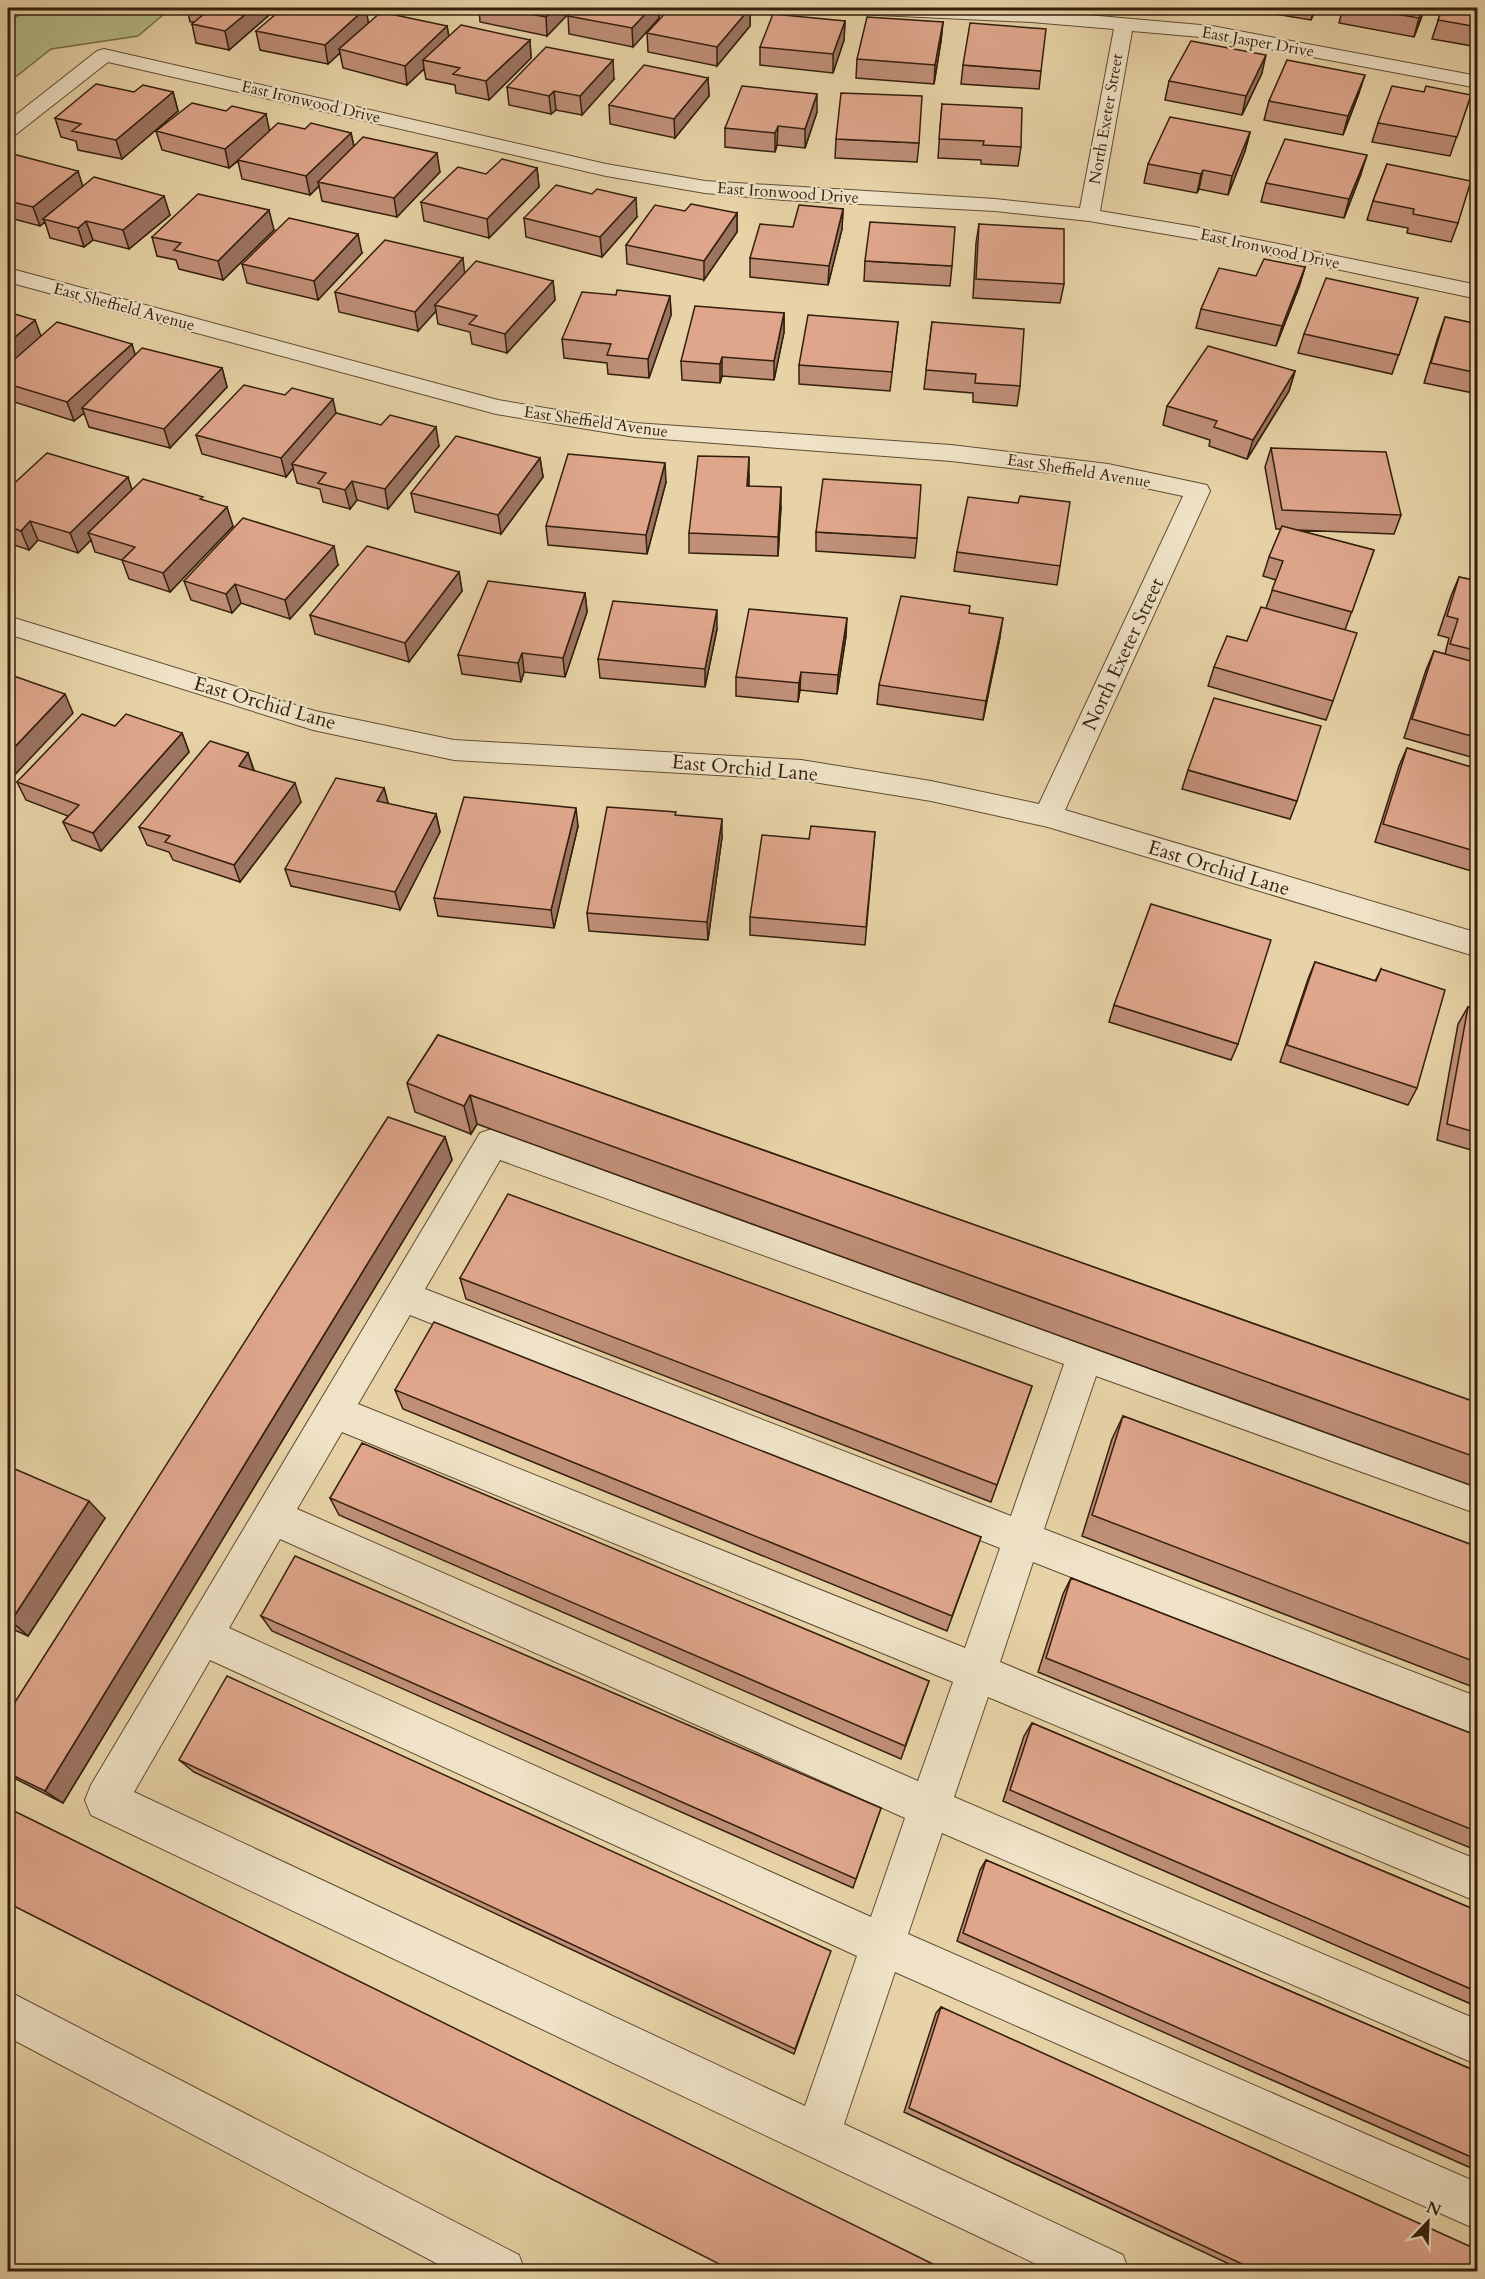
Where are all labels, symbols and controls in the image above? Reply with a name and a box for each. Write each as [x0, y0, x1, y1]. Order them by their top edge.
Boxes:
street label: East Jasper Drive [1200, 21, 1316, 63]
street label: North Exeter Street [1084, 52, 1128, 186]
street label: East Ironwood Drive [239, 75, 383, 129]
street label: East Ironwood Drive [716, 177, 860, 209]
street label: East Ironwood Drive [1198, 223, 1342, 275]
street label: East Sheffield Avenue [51, 278, 197, 336]
street label: East Sheffield Avenue [522, 401, 670, 443]
street label: East Sheffield Avenue [1005, 449, 1153, 493]
street label: North Exeter Street [1076, 573, 1170, 735]
street label: East Orchid Lane [191, 670, 339, 736]
street label: East Orchid Lane [671, 748, 819, 788]
street label: East Orchid Lane [1145, 834, 1293, 902]
north arrow [1398, 2192, 1458, 2252]
text: N [1423, 2196, 1444, 2222]

